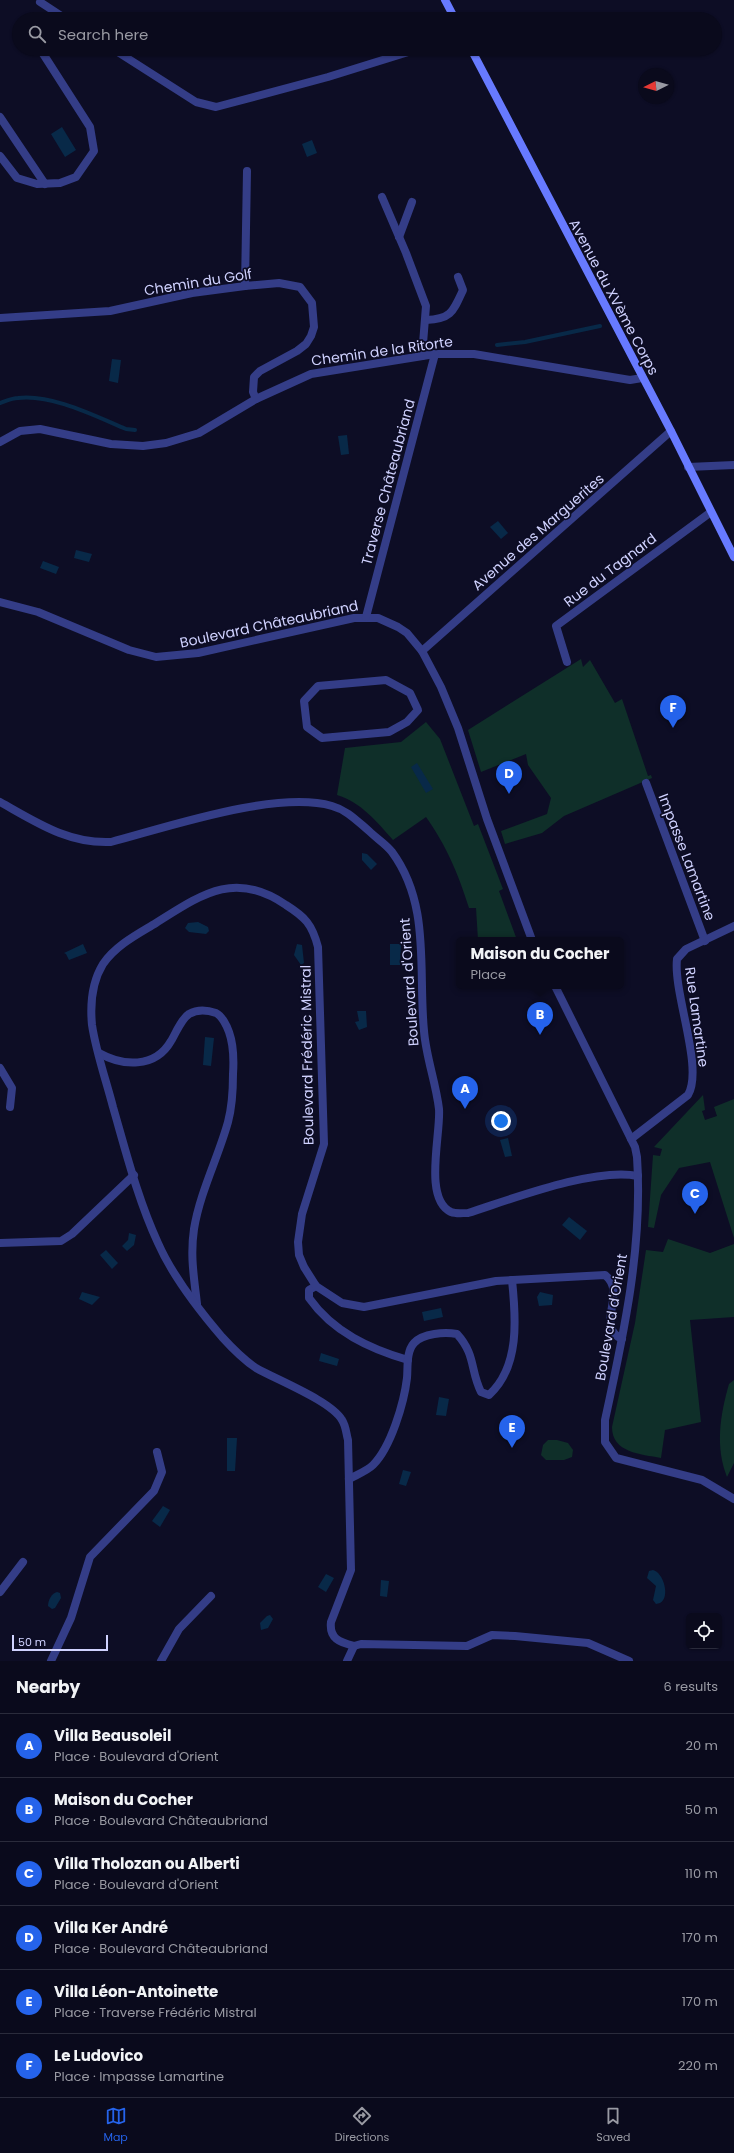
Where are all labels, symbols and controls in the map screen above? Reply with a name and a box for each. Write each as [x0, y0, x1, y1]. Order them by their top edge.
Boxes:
search box [12, 12, 722, 56]
icon: search [26, 23, 48, 45]
text: Search here [58, 24, 148, 45]
north arrow [638, 68, 674, 104]
street label: Avenue du XVème Corps [564, 216, 664, 378]
street label: Chemin du Golf [143, 264, 254, 300]
street label: Chemin de la Ritorte [310, 331, 454, 371]
street label: Traverse Châteaubriand [356, 397, 420, 567]
street label: Avenue des Marguerites [468, 469, 608, 595]
street label: Rue du Tagnard [559, 528, 661, 612]
street label: Boulevard Châteaubriand [178, 595, 360, 653]
pin: F [660, 695, 686, 728]
pin: D [496, 761, 522, 794]
street label: Impasse Lamartine [654, 791, 721, 924]
street label: Boulevard d'Orient [395, 917, 423, 1047]
popup [456, 937, 624, 989]
text: Maison du Cocher [471, 943, 609, 964]
street label: Boulevard Frédéric Mistral [295, 965, 319, 1145]
text: Place [471, 965, 506, 984]
street label: Rue Lamartine [680, 966, 714, 1069]
pin: B [527, 1002, 553, 1035]
pin: A [452, 1076, 478, 1109]
your location [491, 1111, 511, 1131]
pin: C [682, 1181, 708, 1214]
street label: Boulevard d'Orient [590, 1252, 632, 1382]
pin: E [499, 1415, 525, 1448]
map controls [686, 1613, 722, 1649]
button: locate [686, 1613, 722, 1649]
scale bar [12, 1633, 108, 1652]
text: 50 m [18, 1634, 46, 1650]
text: Nearby [16, 1675, 80, 1699]
text: 6 results [664, 1677, 718, 1696]
text: Villa Beausoleil [54, 1725, 171, 1746]
text: A [24, 1736, 34, 1755]
text: 20 m [685, 1736, 718, 1755]
text: Place · Boulevard d'Orient [54, 1747, 218, 1766]
text: Maison du Cocher [54, 1789, 193, 1810]
text: B [25, 1800, 33, 1819]
text: 50 m [685, 1800, 718, 1819]
text: Place · Boulevard Châteaubriand [54, 1811, 268, 1830]
text: Villa Tholozan ou Alberti [54, 1853, 240, 1874]
text: C [24, 1864, 34, 1883]
text: 110 m [685, 1864, 718, 1883]
text: Place · Boulevard d'Orient [54, 1875, 218, 1894]
text: Villa Ker André [54, 1917, 168, 1938]
text: D [24, 1928, 34, 1947]
text: 170 m [682, 1928, 718, 1947]
text: Place · Boulevard Châteaubriand [54, 1939, 268, 1958]
text: Villa Léon-Antoinette [54, 1981, 218, 2002]
text: E [25, 1992, 33, 2011]
text: 170 m [682, 1992, 718, 2011]
text: Place · Traverse Frédéric Mistral [54, 2003, 257, 2022]
text: Le Ludovico [54, 2045, 143, 2066]
text: F [25, 2056, 33, 2075]
text: 220 m [678, 2056, 718, 2075]
text: Place · Impasse Lamartine [54, 2067, 224, 2086]
tab: Map [103, 2105, 128, 2146]
tab: Directions [335, 2105, 389, 2146]
tab: Saved [596, 2105, 631, 2146]

